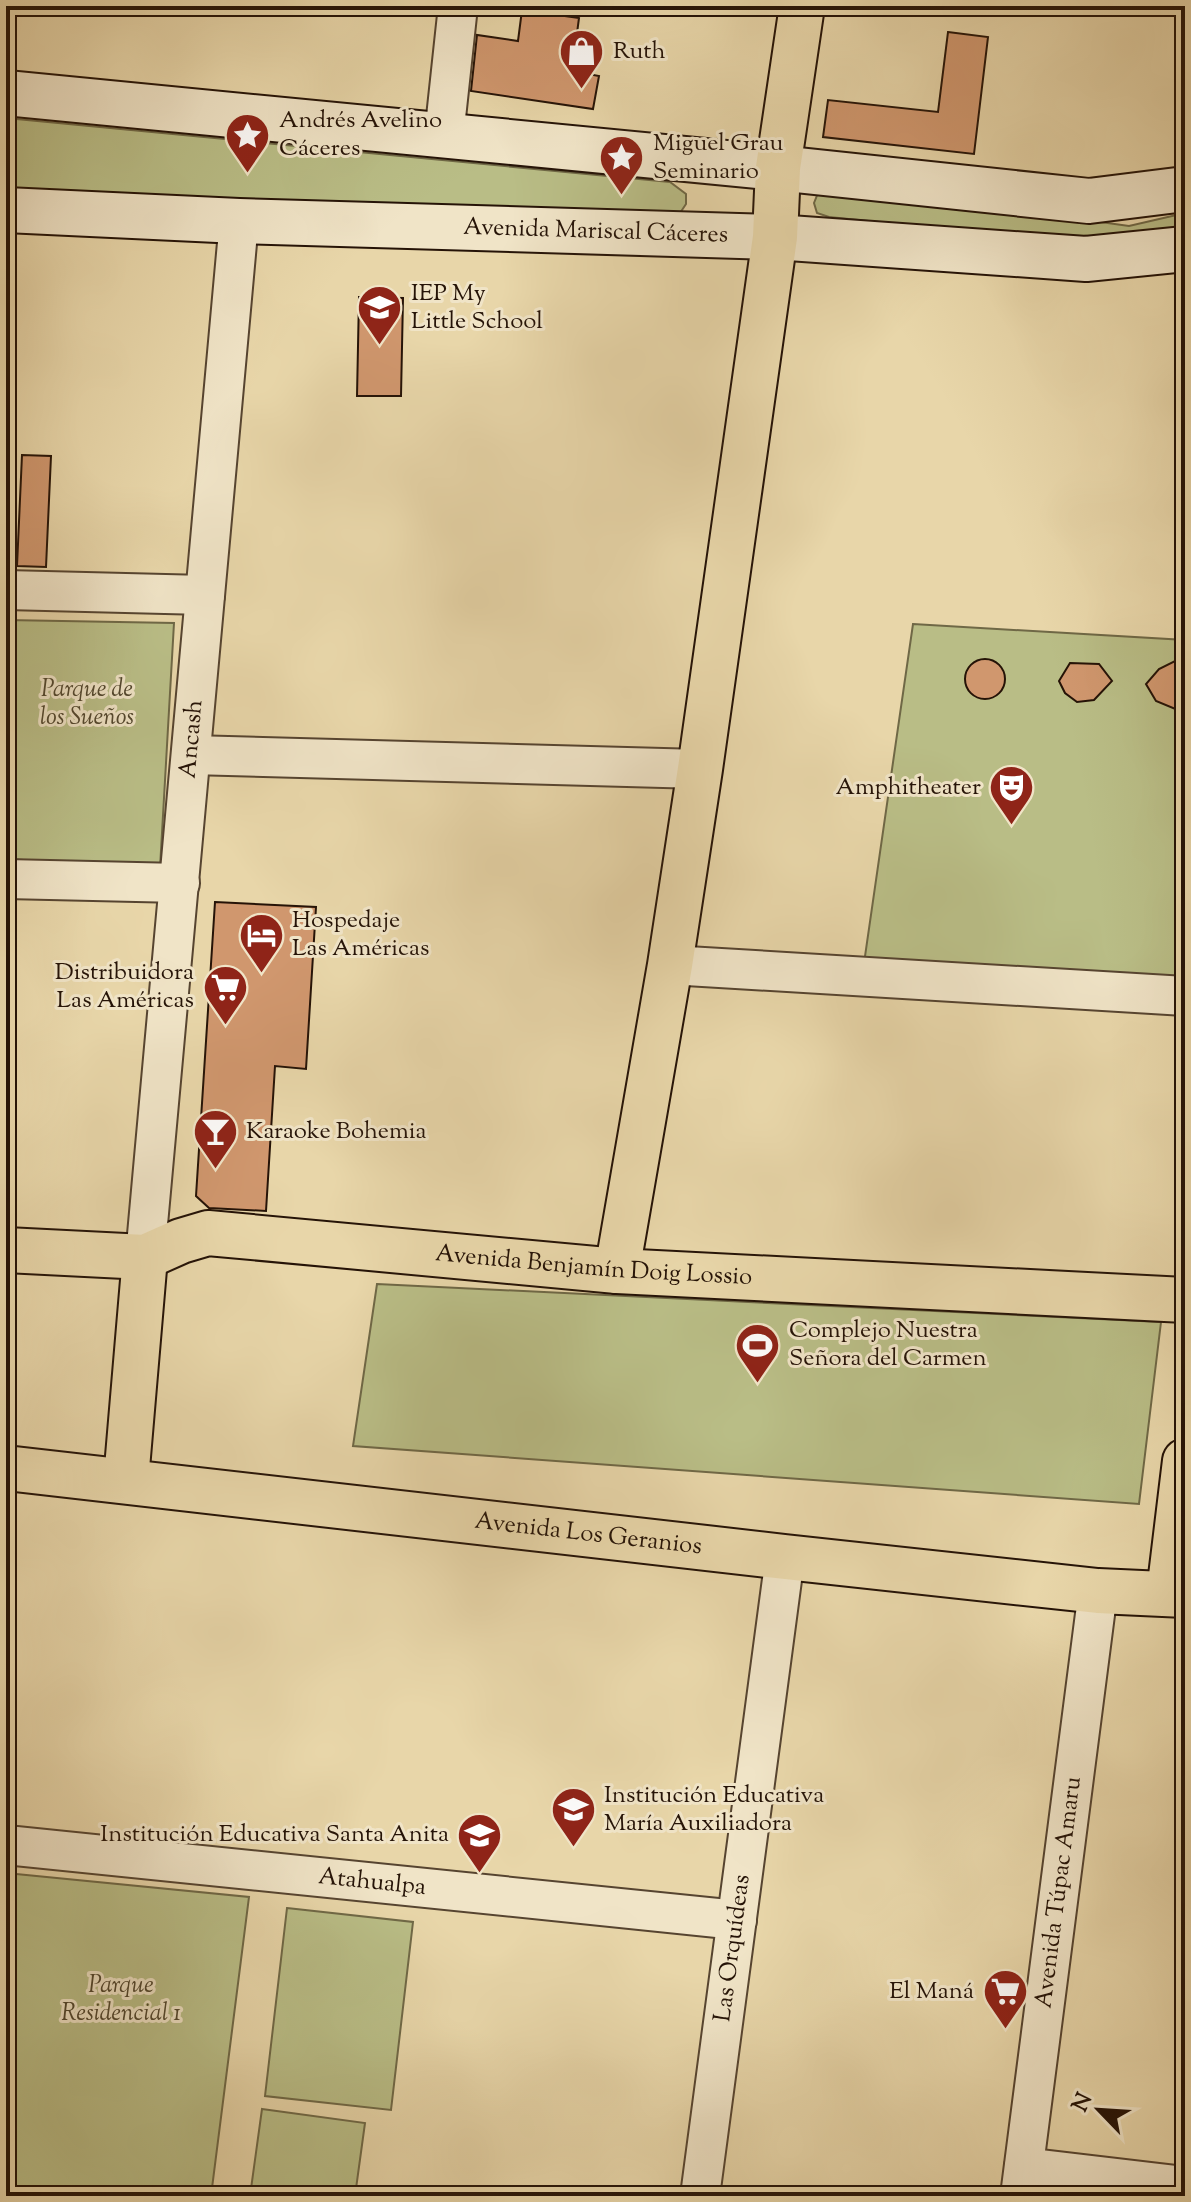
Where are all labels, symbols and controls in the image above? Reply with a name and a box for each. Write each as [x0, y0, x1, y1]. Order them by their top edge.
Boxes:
shop icon: Ruth [558, 28, 606, 91]
place label: Ruth [613, 35, 666, 69]
place label: Andrés Avelino Cáceres [279, 104, 442, 166]
place icon: Andrés Avelino Cáceres [224, 111, 272, 174]
place label: Miguel Grau Seminario [653, 127, 784, 189]
place icon: Miguel Grau Seminario [598, 134, 646, 197]
street label: Avenida Mariscal Cáceres [463, 211, 729, 253]
place label: IEP My Little School [411, 277, 543, 339]
school or university icon: IEP My Little School [356, 284, 404, 347]
park label: Parque de los Sueños [40, 673, 134, 735]
street label: Ancash [171, 698, 212, 780]
theatre icon: Amphitheater [988, 764, 1036, 827]
place label: Amphitheater [835, 771, 981, 805]
place label: Hospedaje Las Américas [292, 904, 429, 966]
hotel icon: Hospedaje Las Américas [237, 911, 285, 974]
place label: Distribuidora Las Américas [55, 956, 194, 1018]
supermarket icon: Distribuidora Las Américas [201, 963, 249, 1026]
bar icon: Karaoke Bohemia [191, 1108, 239, 1171]
place label: Karaoke Bohemia [246, 1115, 427, 1149]
street label: Avenida Benjamín Doig Lossio [434, 1237, 753, 1295]
place label: Complejo Nuestra Señora del Carmen [789, 1314, 987, 1376]
sports icon: Complejo Nuestra Señora del Carmen [734, 1321, 782, 1384]
street label: Avenida Los Geranios [473, 1505, 704, 1564]
street label: Avenida Túpac Amaru [1027, 1774, 1091, 2010]
place label: Institución Educativa María Auxiliadora [604, 1779, 824, 1841]
school or university icon: Institución Educativa María Auxiliadora [549, 1786, 597, 1849]
school or university icon: Institución Educativa Santa Anita [456, 1811, 504, 1874]
place label: Institución Educativa Santa Anita [100, 1818, 449, 1852]
street label: Atahualpa [317, 1860, 428, 1905]
street label: Las Orquídeas [706, 1872, 760, 2024]
supermarket icon: El Maná [981, 1968, 1029, 2031]
park label: Parque Residencial 1 [61, 1969, 181, 2031]
place label: El Maná [889, 1975, 974, 2009]
north arrow [1059, 2070, 1139, 2150]
text: N [1065, 2088, 1102, 2118]

